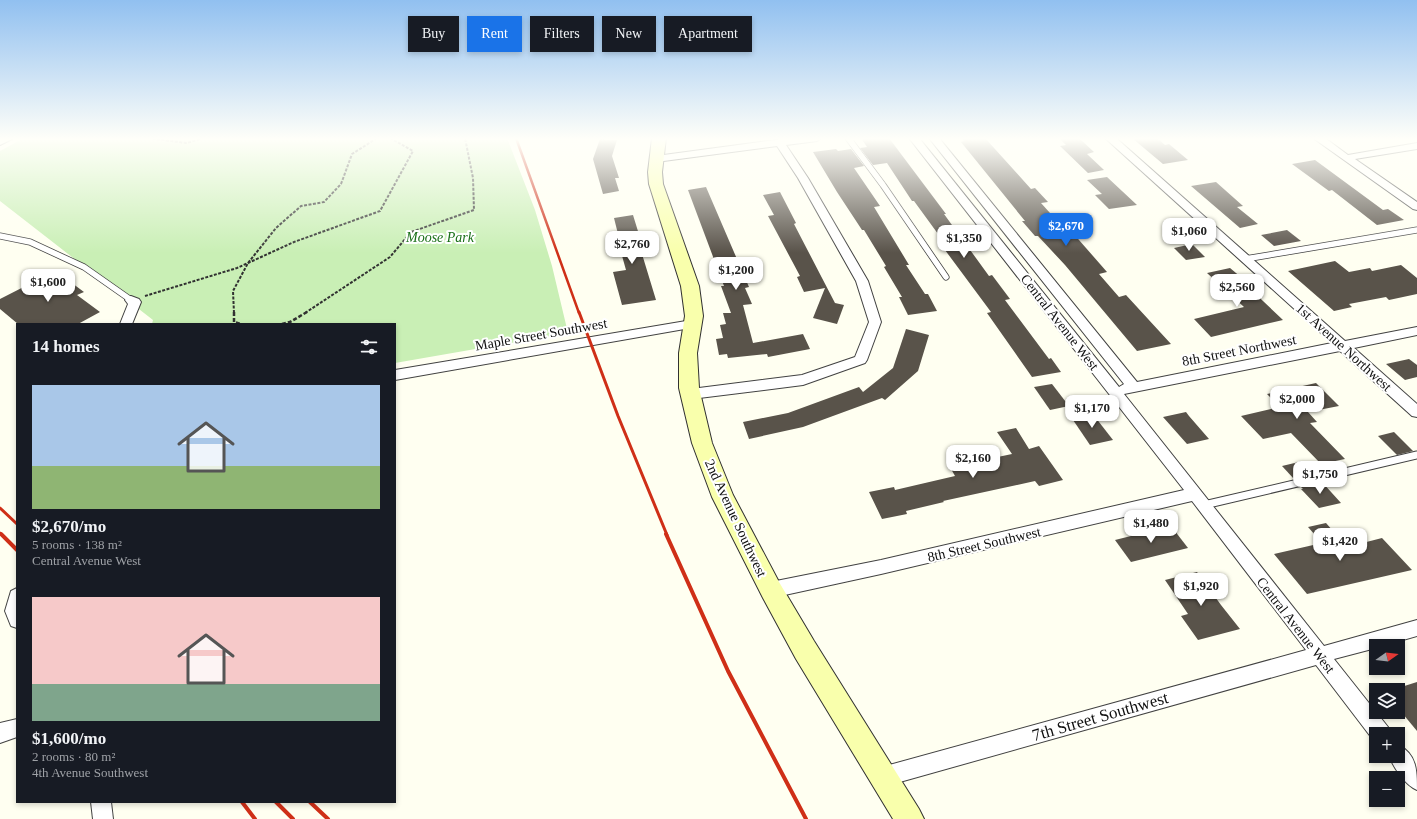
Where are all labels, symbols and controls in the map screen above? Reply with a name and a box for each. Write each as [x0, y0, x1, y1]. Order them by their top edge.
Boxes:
chip: Buy [408, 16, 459, 52]
chip: Rent [467, 16, 522, 52]
chip: Filters [530, 16, 594, 52]
chip: New [602, 16, 656, 52]
chip: Apartment [664, 16, 752, 52]
pin: $2,670 [1033, 213, 1099, 247]
text: $2,670 [1048, 218, 1084, 233]
pin: $1,060 [1156, 218, 1222, 252]
text: $1,060 [1171, 223, 1207, 238]
pin: $1,350 [931, 225, 997, 259]
park label: Moose Park [405, 230, 475, 245]
text: $1,350 [946, 230, 982, 245]
pin: $2,760 [599, 231, 665, 265]
text: $2,760 [614, 236, 650, 251]
pin: $1,200 [703, 257, 769, 291]
text: $1,200 [718, 262, 754, 277]
pin: $1,600 [15, 269, 81, 303]
street label: Central Avenue West [1018, 271, 1102, 373]
text: $1,600 [30, 274, 66, 289]
pin: $2,560 [1204, 274, 1270, 308]
text: $2,560 [1219, 279, 1255, 294]
street label: 1st Avenue Northwest [1293, 301, 1395, 394]
street label: Maple Street Southwest [474, 315, 608, 353]
street label: 8th Street Northwest [1181, 332, 1298, 369]
icon: filters [358, 336, 380, 358]
text: 14 homes [32, 337, 100, 356]
pin: $2,000 [1264, 386, 1330, 420]
text: $2,000 [1279, 391, 1315, 406]
pin: $1,170 [1059, 395, 1125, 429]
text: $1,170 [1074, 400, 1110, 415]
icon: home [170, 411, 242, 483]
pin: $2,160 [940, 445, 1006, 479]
text: $2,160 [955, 450, 991, 465]
street label: 2nd Avenue Southwest [702, 457, 769, 580]
pin: $1,750 [1287, 461, 1353, 495]
text: $1,750 [1302, 466, 1338, 481]
pin: $1,480 [1118, 510, 1184, 544]
text: $1,480 [1133, 515, 1169, 530]
text: $2,670/mo [32, 517, 106, 536]
street label: 8th Street Southwest [926, 524, 1042, 565]
pin: $1,420 [1307, 528, 1373, 562]
text: $1,420 [1322, 533, 1358, 548]
text: 5 rooms · 138 m² [32, 537, 122, 552]
text: Central Avenue West [32, 553, 141, 568]
pin: $1,920 [1168, 573, 1234, 607]
street label: Central Avenue West [1254, 574, 1338, 676]
text: $1,920 [1183, 578, 1219, 593]
icon: home [170, 623, 242, 695]
north arrow [1369, 639, 1405, 675]
map controls [1369, 639, 1405, 807]
button: layers [1369, 683, 1405, 719]
street label: 7th Street Southwest [1030, 688, 1171, 745]
button: + [1369, 727, 1405, 763]
text: $1,600/mo [32, 729, 106, 748]
text: 2 rooms · 80 m² [32, 749, 115, 764]
text: 4th Avenue Southwest [32, 765, 148, 780]
button: − [1369, 771, 1405, 807]

